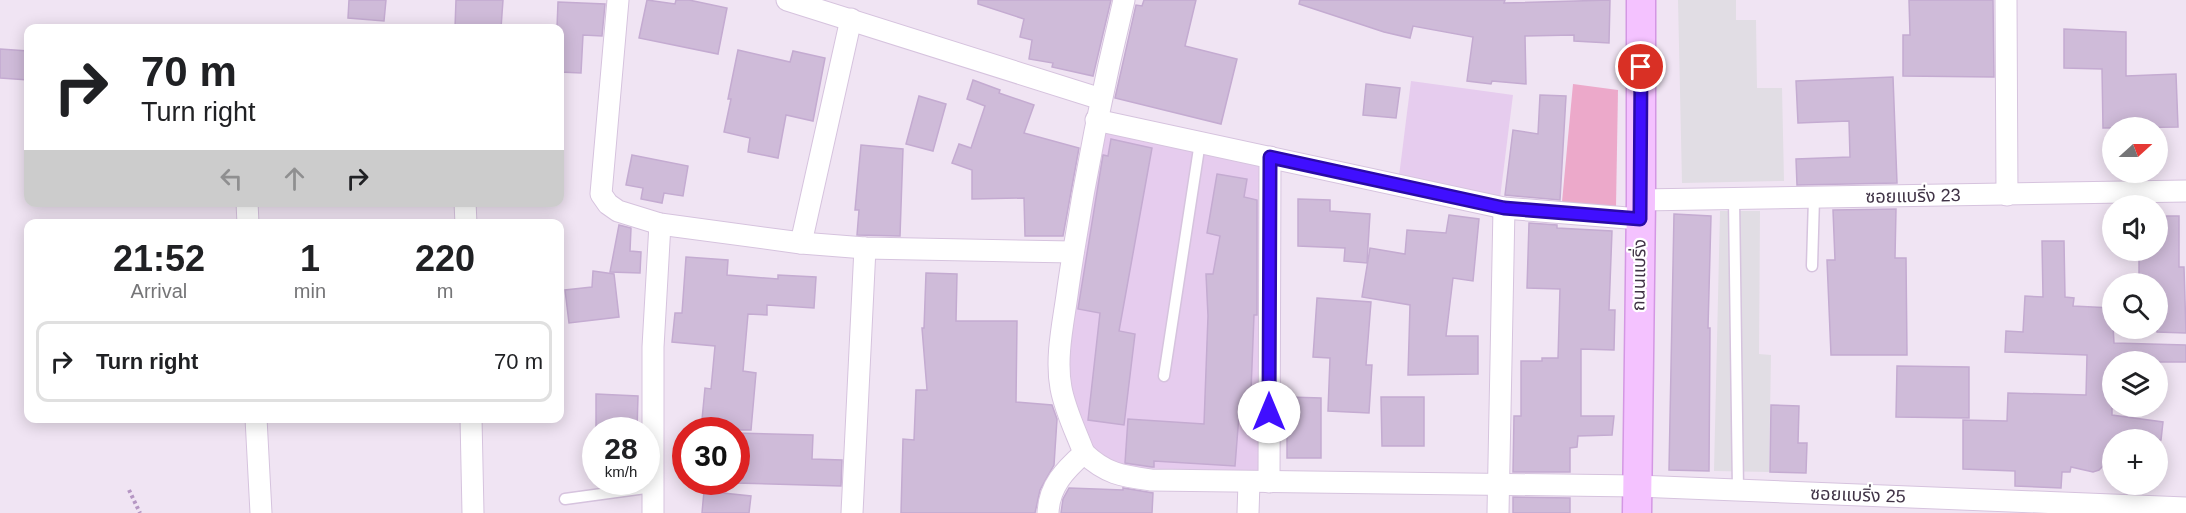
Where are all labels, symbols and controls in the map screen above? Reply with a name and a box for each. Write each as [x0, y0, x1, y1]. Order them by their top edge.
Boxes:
pin [1615, 41, 1666, 92]
icon: right [42, 48, 120, 126]
text: 70 m [141, 48, 237, 95]
icon: arrive [1624, 50, 1657, 83]
text: Turn right [141, 97, 256, 127]
north arrow [2102, 117, 2168, 183]
map controls [2102, 117, 2168, 495]
icon: left [215, 162, 248, 195]
icon: ahead [278, 162, 311, 195]
icon: right [341, 162, 374, 195]
street label: ซอยแบริ่ง 23 [1865, 183, 1961, 207]
button: sound [2102, 195, 2168, 261]
text: 21:52 [113, 238, 205, 279]
text: 1 [300, 238, 320, 279]
text: 220 [415, 238, 475, 279]
street label: ถนนแบริ่ง [1626, 239, 1650, 311]
button: search [2102, 273, 2168, 339]
text: Arrival [131, 280, 187, 302]
text: min [294, 280, 326, 302]
text: m [437, 280, 453, 302]
icon: right [45, 345, 78, 378]
text: Turn right [96, 349, 198, 374]
text: 70 m [494, 349, 543, 374]
button: layers [2102, 351, 2168, 417]
position arrow [1237, 380, 1301, 444]
speed limit sign: 30 [672, 417, 750, 495]
button: + [2102, 429, 2168, 495]
text: 28 [604, 432, 638, 465]
text: km/h [605, 463, 637, 480]
street label: ซอยแบริ่ง 25 [1810, 481, 1906, 507]

